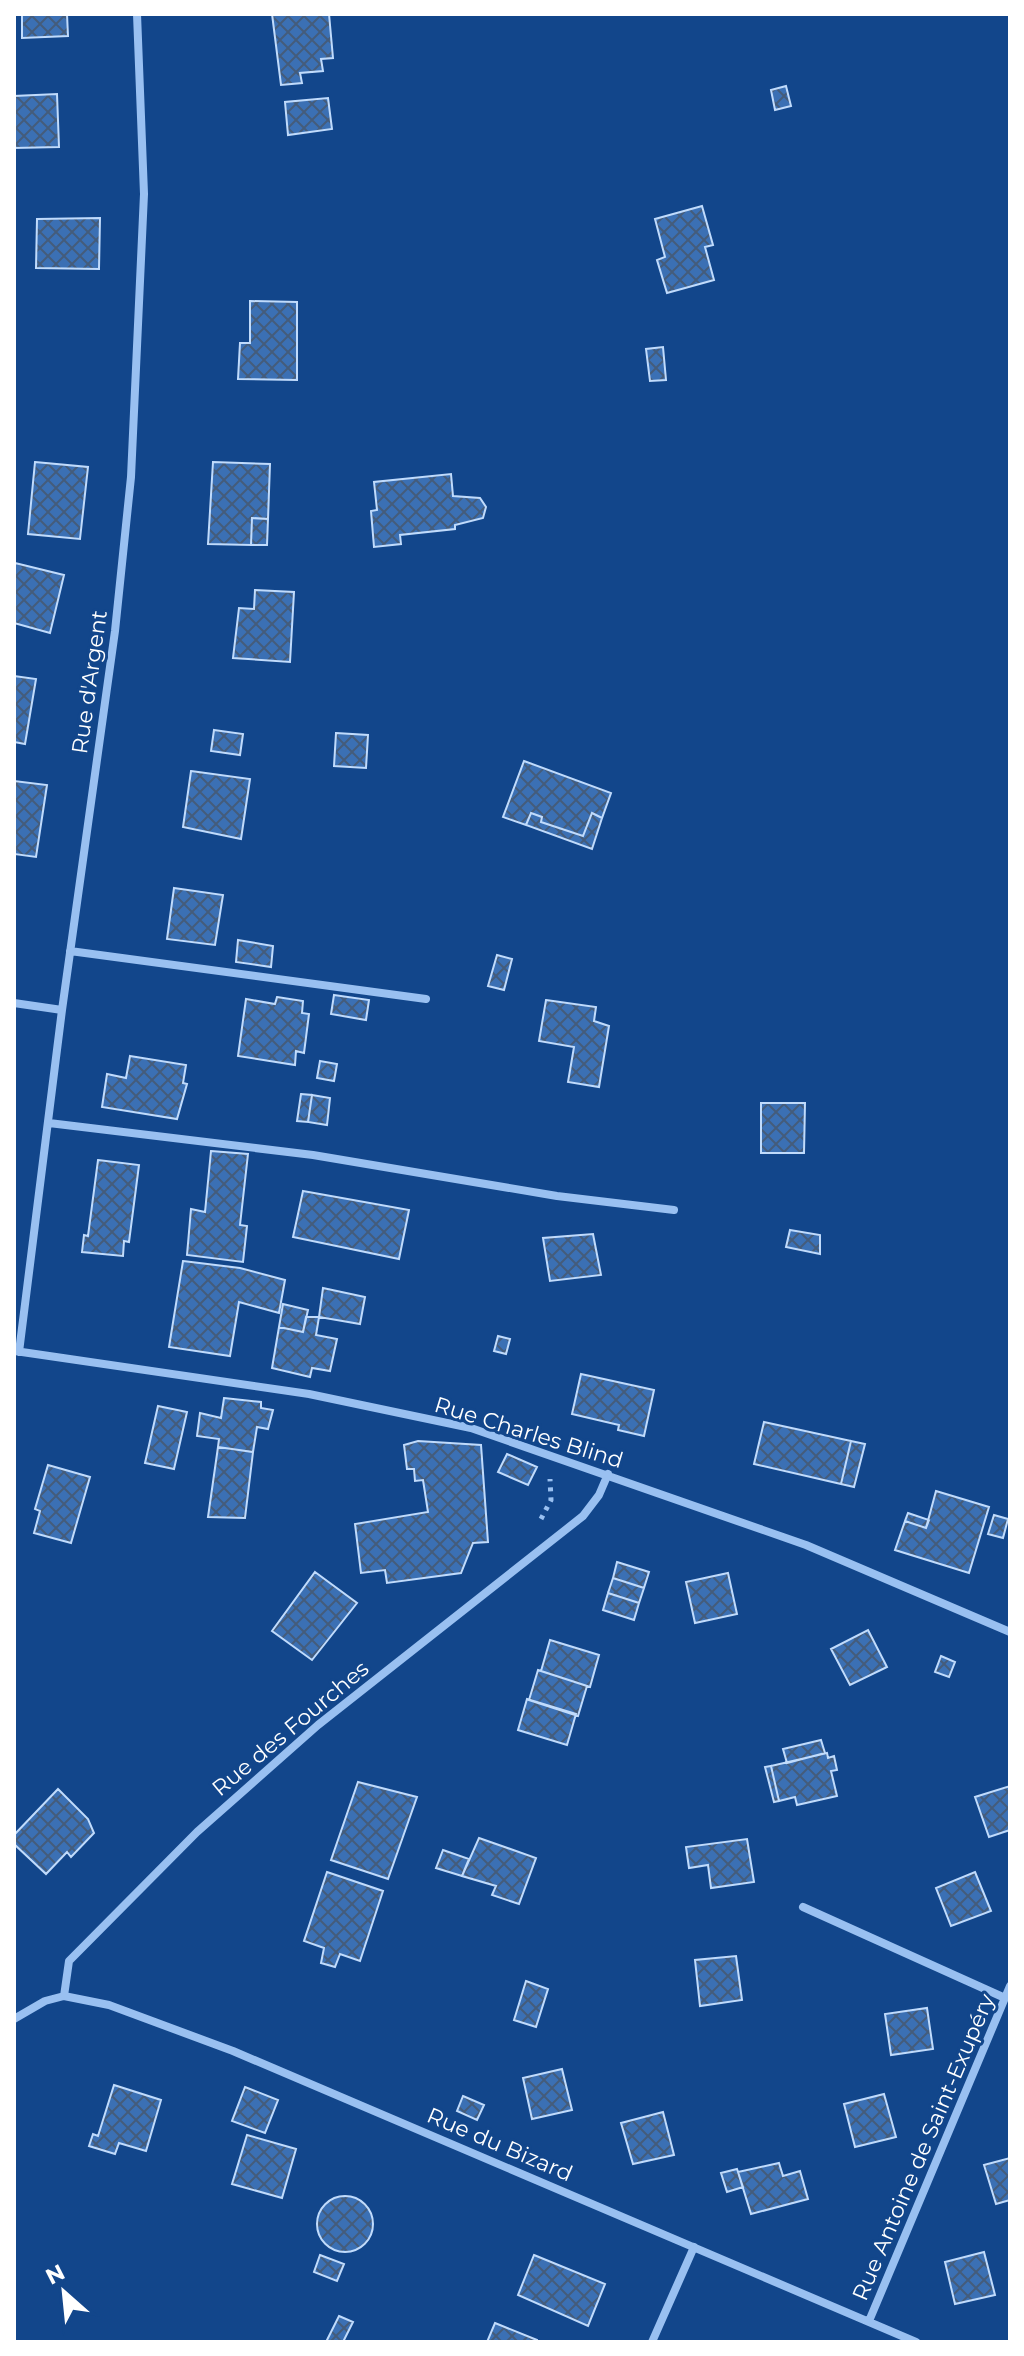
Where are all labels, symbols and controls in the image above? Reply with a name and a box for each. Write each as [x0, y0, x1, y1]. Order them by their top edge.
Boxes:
street label: Rue d'Argent [66, 609, 113, 756]
street label: Rue Charles Blind [431, 1391, 626, 1474]
street label: Rue des Fourches [206, 1655, 374, 1802]
street label: Rue Antoine de Saint-Exupéry [846, 1990, 1000, 2305]
street label: Rue du Bizard [423, 2102, 577, 2187]
north arrow [24, 2252, 104, 2332]
text: N [41, 2259, 69, 2291]

